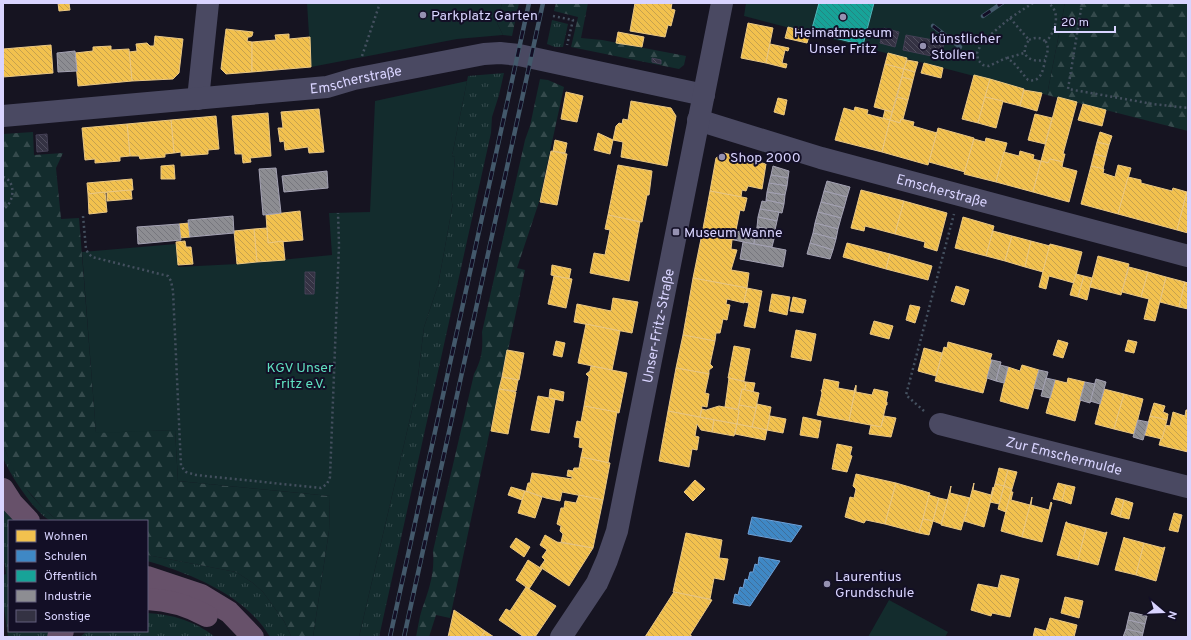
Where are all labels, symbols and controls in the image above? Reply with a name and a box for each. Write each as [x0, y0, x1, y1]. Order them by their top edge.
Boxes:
place label: Parkplatz Garten [431, 8, 538, 25]
scale bar [1055, 8, 1115, 34]
marker: Parkplatz Garten [418, 10, 428, 20]
marker: Heimatmuseum Unser Fritz [838, 12, 848, 22]
text: 20 m [1061, 15, 1089, 31]
place label: Heimatmuseum Unser Fritz [794, 25, 892, 58]
place label: künstlicher Stollen [931, 31, 1001, 64]
marker: künstlicher Stollen [918, 41, 928, 51]
street label: Emscherstraße [309, 63, 403, 98]
place label: Shop 2000 [730, 150, 801, 167]
marker: Shop 2000 [717, 152, 727, 162]
street label: Emscherstraße [894, 171, 989, 212]
place label: Museum Wanne [684, 225, 783, 242]
marker: Museum Wanne [671, 227, 681, 237]
street label: Unser-Fritz-Straße [640, 267, 679, 385]
park label: KGV Unser Fritz e.V. [267, 360, 334, 393]
street label: Zur Emschermulde [1004, 434, 1124, 480]
legend [8, 520, 148, 632]
text: Wohnen [44, 529, 88, 545]
text: Schulen [44, 549, 87, 565]
text: Öffentlich [44, 569, 97, 585]
place label: Laurentius Grundschule [835, 569, 914, 602]
marker: Laurentius Grundschule [822, 579, 832, 589]
text: Industrie [44, 589, 92, 605]
north arrow [1143, 592, 1183, 632]
text: Sonstige [44, 609, 90, 625]
text: N [1164, 609, 1179, 621]

